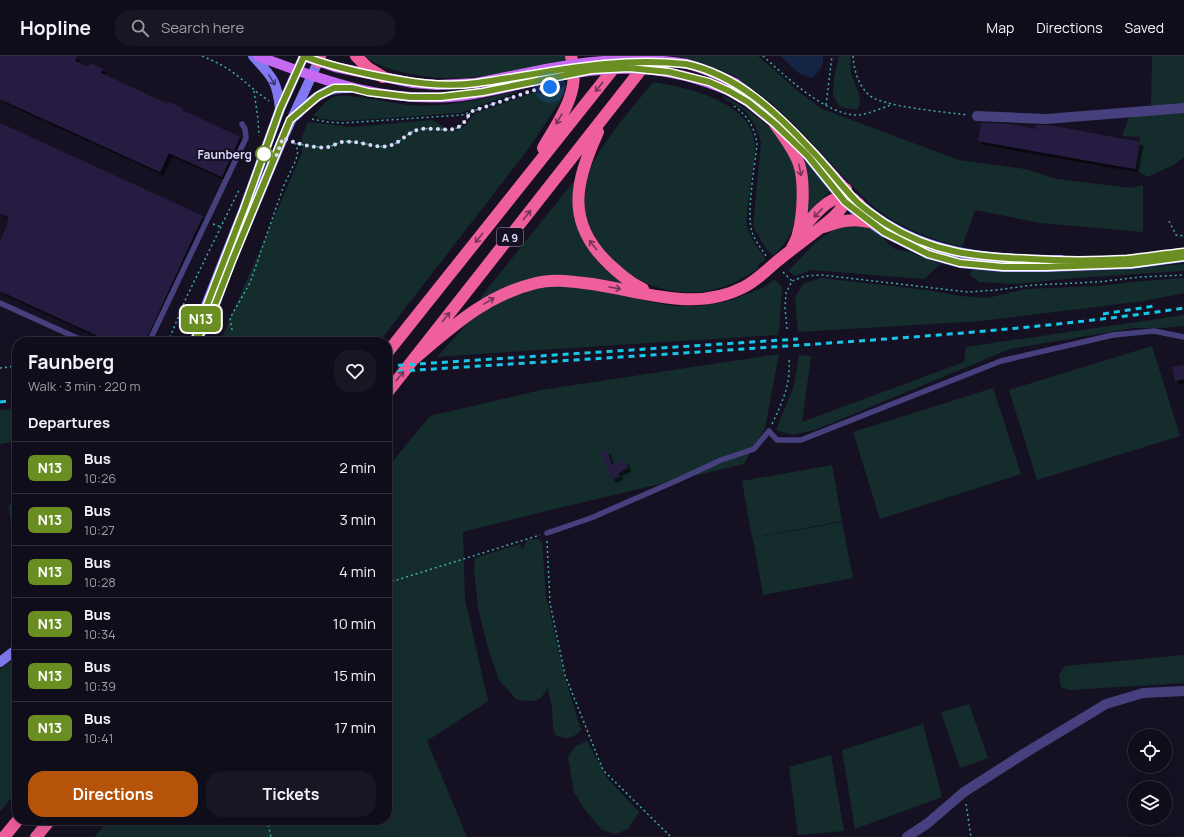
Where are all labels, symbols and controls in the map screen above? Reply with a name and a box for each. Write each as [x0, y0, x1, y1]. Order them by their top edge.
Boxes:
search box [115, 10, 395, 46]
text: Hopline [20, 15, 91, 41]
icon: search [129, 17, 151, 39]
text: Search here [161, 17, 244, 38]
text: Map [986, 18, 1014, 37]
text: Directions [1036, 18, 1103, 37]
text: Saved [1125, 18, 1164, 37]
one-way arrow [269, 74, 277, 86]
your location [540, 77, 560, 97]
one-way arrow [595, 81, 603, 92]
one-way arrow [555, 113, 563, 125]
marker: Faunberg [255, 145, 273, 163]
place label: Faunberg [197, 146, 252, 163]
one-way arrow [797, 163, 805, 176]
one-way arrow [813, 208, 822, 218]
one-way arrow [523, 210, 531, 221]
road number: A 9 [497, 228, 523, 246]
one-way arrow [475, 232, 483, 243]
one-way arrow [588, 240, 597, 251]
one-way arrow [608, 284, 621, 292]
one-way arrow [483, 297, 495, 305]
line badge: N13 [178, 306, 224, 332]
text: N13 [189, 309, 213, 328]
one-way arrow [442, 312, 451, 323]
text: Faunberg [28, 349, 114, 375]
button: heart [334, 350, 376, 392]
one-way arrow [396, 370, 405, 381]
text: Walk · 3 min · 220 m [28, 377, 141, 395]
text: Departures [28, 412, 110, 433]
text: Bus [84, 448, 111, 469]
text: 2 min [339, 457, 376, 478]
text: N13 [38, 458, 62, 477]
text: 10:26 [84, 469, 116, 487]
text: Bus [84, 500, 111, 521]
text: 3 min [340, 509, 376, 530]
text: N13 [38, 510, 62, 529]
text: 10:27 [84, 521, 115, 539]
text: Bus [84, 552, 111, 573]
text: 4 min [339, 561, 376, 582]
text: N13 [38, 562, 62, 581]
text: 10:28 [84, 573, 116, 591]
text: Bus [84, 604, 111, 625]
text: 10 min [333, 613, 376, 634]
text: N13 [38, 614, 62, 633]
text: 10:34 [84, 625, 116, 643]
text: Bus [84, 656, 111, 677]
text: 15 min [333, 665, 376, 686]
text: N13 [38, 666, 62, 685]
text: 10:39 [84, 677, 116, 695]
text: Bus [84, 708, 111, 729]
text: 17 min [334, 717, 376, 738]
text: N13 [38, 718, 62, 737]
text: 10:41 [84, 729, 114, 747]
map controls [1128, 729, 1172, 825]
button: locate [1128, 729, 1172, 773]
button: Directions [28, 771, 198, 817]
button: Tickets [206, 771, 376, 817]
button: layers [1128, 781, 1172, 825]

